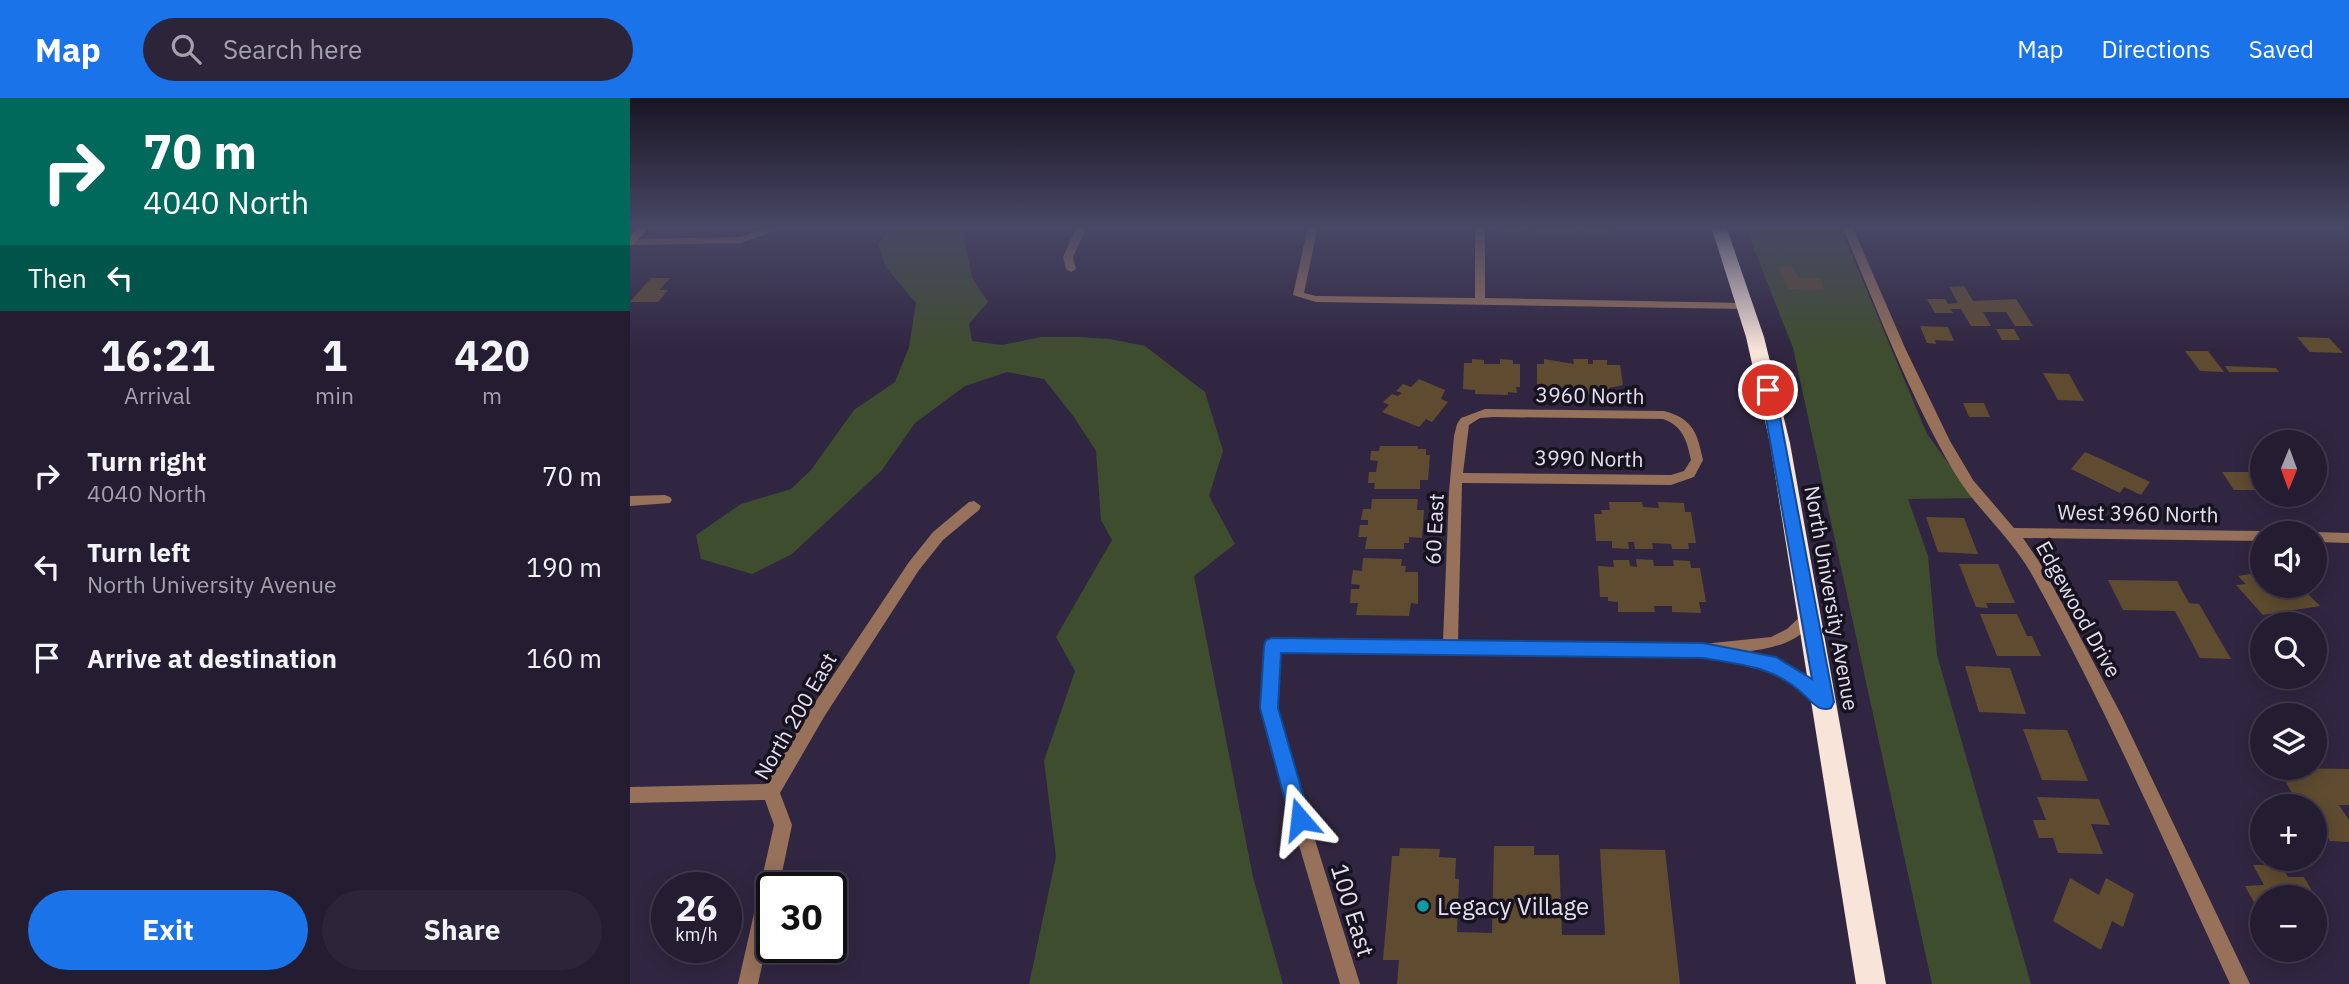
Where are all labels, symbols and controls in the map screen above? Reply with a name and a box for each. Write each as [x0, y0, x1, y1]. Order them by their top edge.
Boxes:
search box [143, 18, 633, 81]
text: Map [35, 28, 101, 71]
icon: search [167, 30, 205, 68]
text: Search here [223, 32, 362, 66]
text: Map [2017, 33, 2063, 65]
text: Directions [2101, 33, 2211, 65]
text: Saved [2249, 33, 2314, 65]
text: 70 m [143, 119, 257, 182]
icon: right [28, 126, 119, 217]
text: 4040 North [143, 181, 309, 223]
icon: left [101, 259, 139, 297]
text: Then [28, 261, 87, 295]
text: 16:21 [100, 328, 215, 383]
text: 1 [322, 328, 347, 383]
text: 420 [454, 328, 530, 383]
pin [1738, 360, 1798, 420]
icon: arrive [1749, 371, 1787, 409]
text: Arrival [124, 380, 191, 410]
text: min [315, 380, 354, 410]
text: m [482, 380, 502, 410]
street label: 3960 North [1535, 380, 1645, 410]
north arrow [2250, 430, 2328, 508]
map controls [2250, 430, 2327, 962]
street label: 3990 North [1534, 443, 1644, 473]
text: Turn right [87, 444, 206, 478]
icon: right [28, 457, 66, 495]
text: 70 m [542, 459, 602, 493]
text: 4040 North [87, 478, 206, 508]
street label: North University Avenue [1798, 483, 1866, 713]
street label: 60 East [1418, 493, 1450, 565]
street label: West 3960 North [2057, 498, 2219, 528]
button: sound [2250, 521, 2327, 598]
text: Turn left [87, 535, 190, 569]
street label: Edgewood Drive [2030, 536, 2128, 682]
icon: left [28, 548, 66, 586]
text: 190 m [526, 550, 602, 584]
text: North University Avenue [87, 569, 337, 599]
button: search [2250, 612, 2327, 689]
icon: arrive [28, 639, 66, 677]
text: Arrive at destination [87, 641, 337, 675]
text: 160 m [526, 641, 602, 675]
street label: North 200 East [747, 647, 843, 785]
button: layers [2250, 703, 2327, 780]
position arrow [1263, 782, 1337, 856]
button: + [2250, 794, 2327, 871]
street label: 100 East [1324, 860, 1382, 960]
speed limit sign: 30 [756, 872, 847, 963]
text: 26 [675, 885, 718, 931]
button: − [2250, 885, 2327, 962]
button: Exit [28, 890, 308, 970]
button: Share [322, 890, 602, 970]
place label: Legacy Village [1437, 890, 1589, 922]
marker: Legacy Village [1415, 898, 1431, 914]
text: km/h [675, 923, 718, 946]

